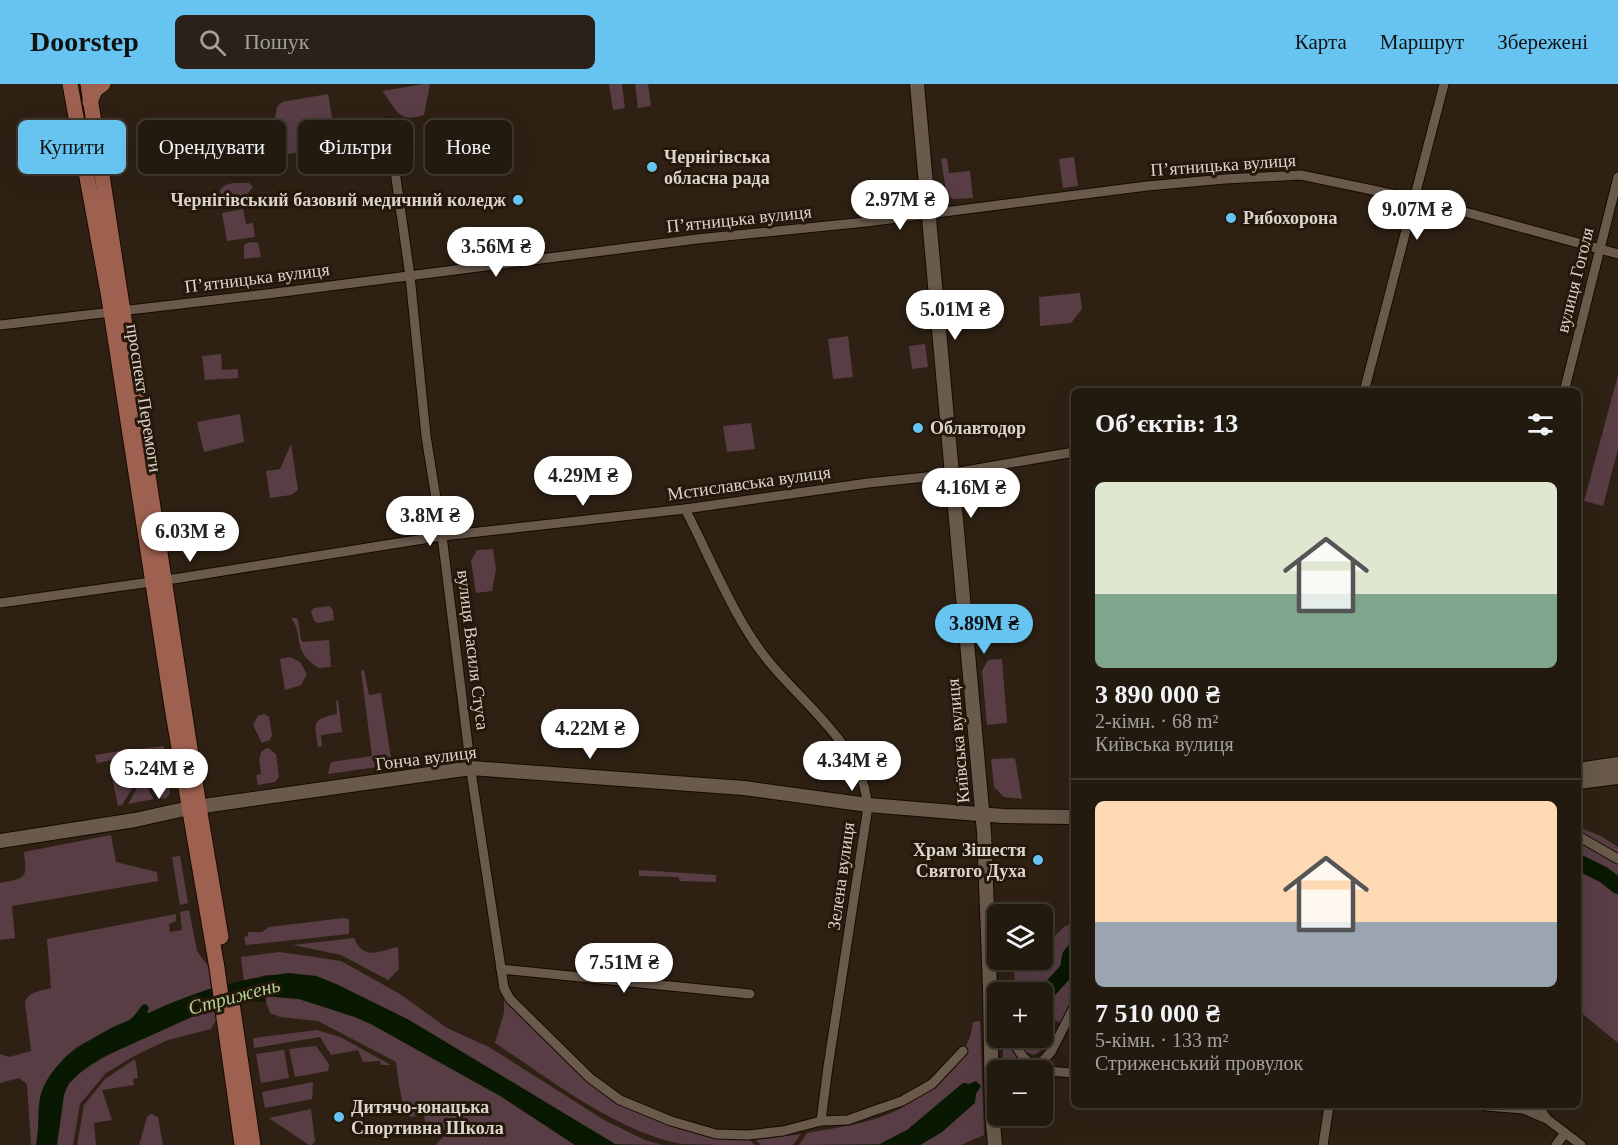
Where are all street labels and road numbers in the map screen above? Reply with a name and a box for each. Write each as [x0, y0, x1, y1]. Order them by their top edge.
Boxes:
street label: Пʼятницька вулиця [1150, 150, 1296, 180]
street label: Пʼятницька вулиця [665, 201, 813, 237]
street label: вулиця Гоголя [1552, 225, 1598, 335]
street label: Пʼятницька вулиця [183, 259, 331, 297]
street label: проспект Перемоги [122, 322, 166, 474]
street label: Мстиславська вулиця [666, 462, 832, 504]
street label: вулиця Василя Стуса [453, 569, 493, 731]
street label: Київська вулиця [943, 678, 973, 804]
street label: Гонча вулиця [374, 742, 478, 774]
street label: Зелена вулиця [824, 821, 858, 931]

